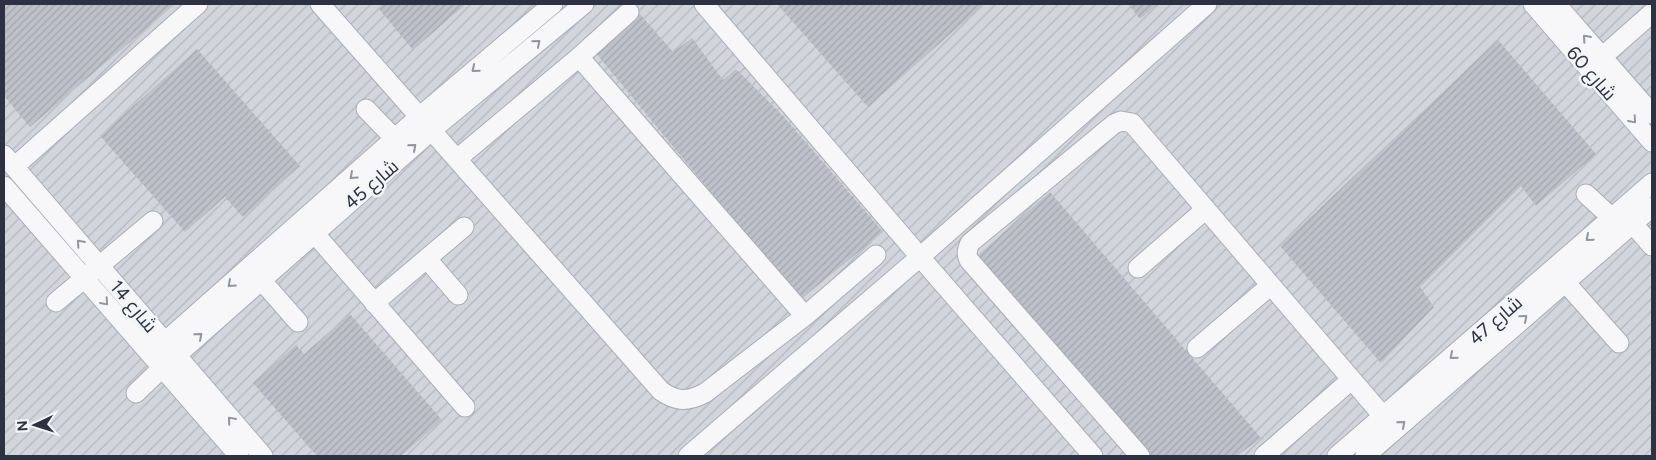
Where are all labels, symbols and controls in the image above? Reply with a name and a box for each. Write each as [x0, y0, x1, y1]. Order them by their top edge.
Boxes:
one-way arrow [1582, 34, 1591, 43]
one-way arrow [531, 40, 540, 48]
street label: شارع 60 [1560, 41, 1621, 107]
one-way arrow [472, 63, 481, 72]
one-way arrow [1627, 114, 1636, 123]
one-way arrow [407, 144, 416, 153]
street label: شارع 45 [340, 155, 404, 216]
one-way arrow [350, 170, 359, 179]
one-way arrow [1586, 232, 1595, 241]
one-way arrow [77, 240, 86, 249]
street label: شارع 14 [104, 276, 162, 338]
one-way arrow [228, 278, 237, 287]
street label: شارع 47 [1464, 291, 1528, 351]
one-way arrow [99, 296, 107, 305]
one-way arrow [1519, 315, 1528, 324]
one-way arrow [193, 332, 202, 341]
one-way arrow [1450, 350, 1459, 359]
north arrow [10, 400, 60, 450]
one-way arrow [228, 416, 237, 425]
text: N [14, 420, 31, 432]
one-way arrow [1396, 421, 1405, 430]

